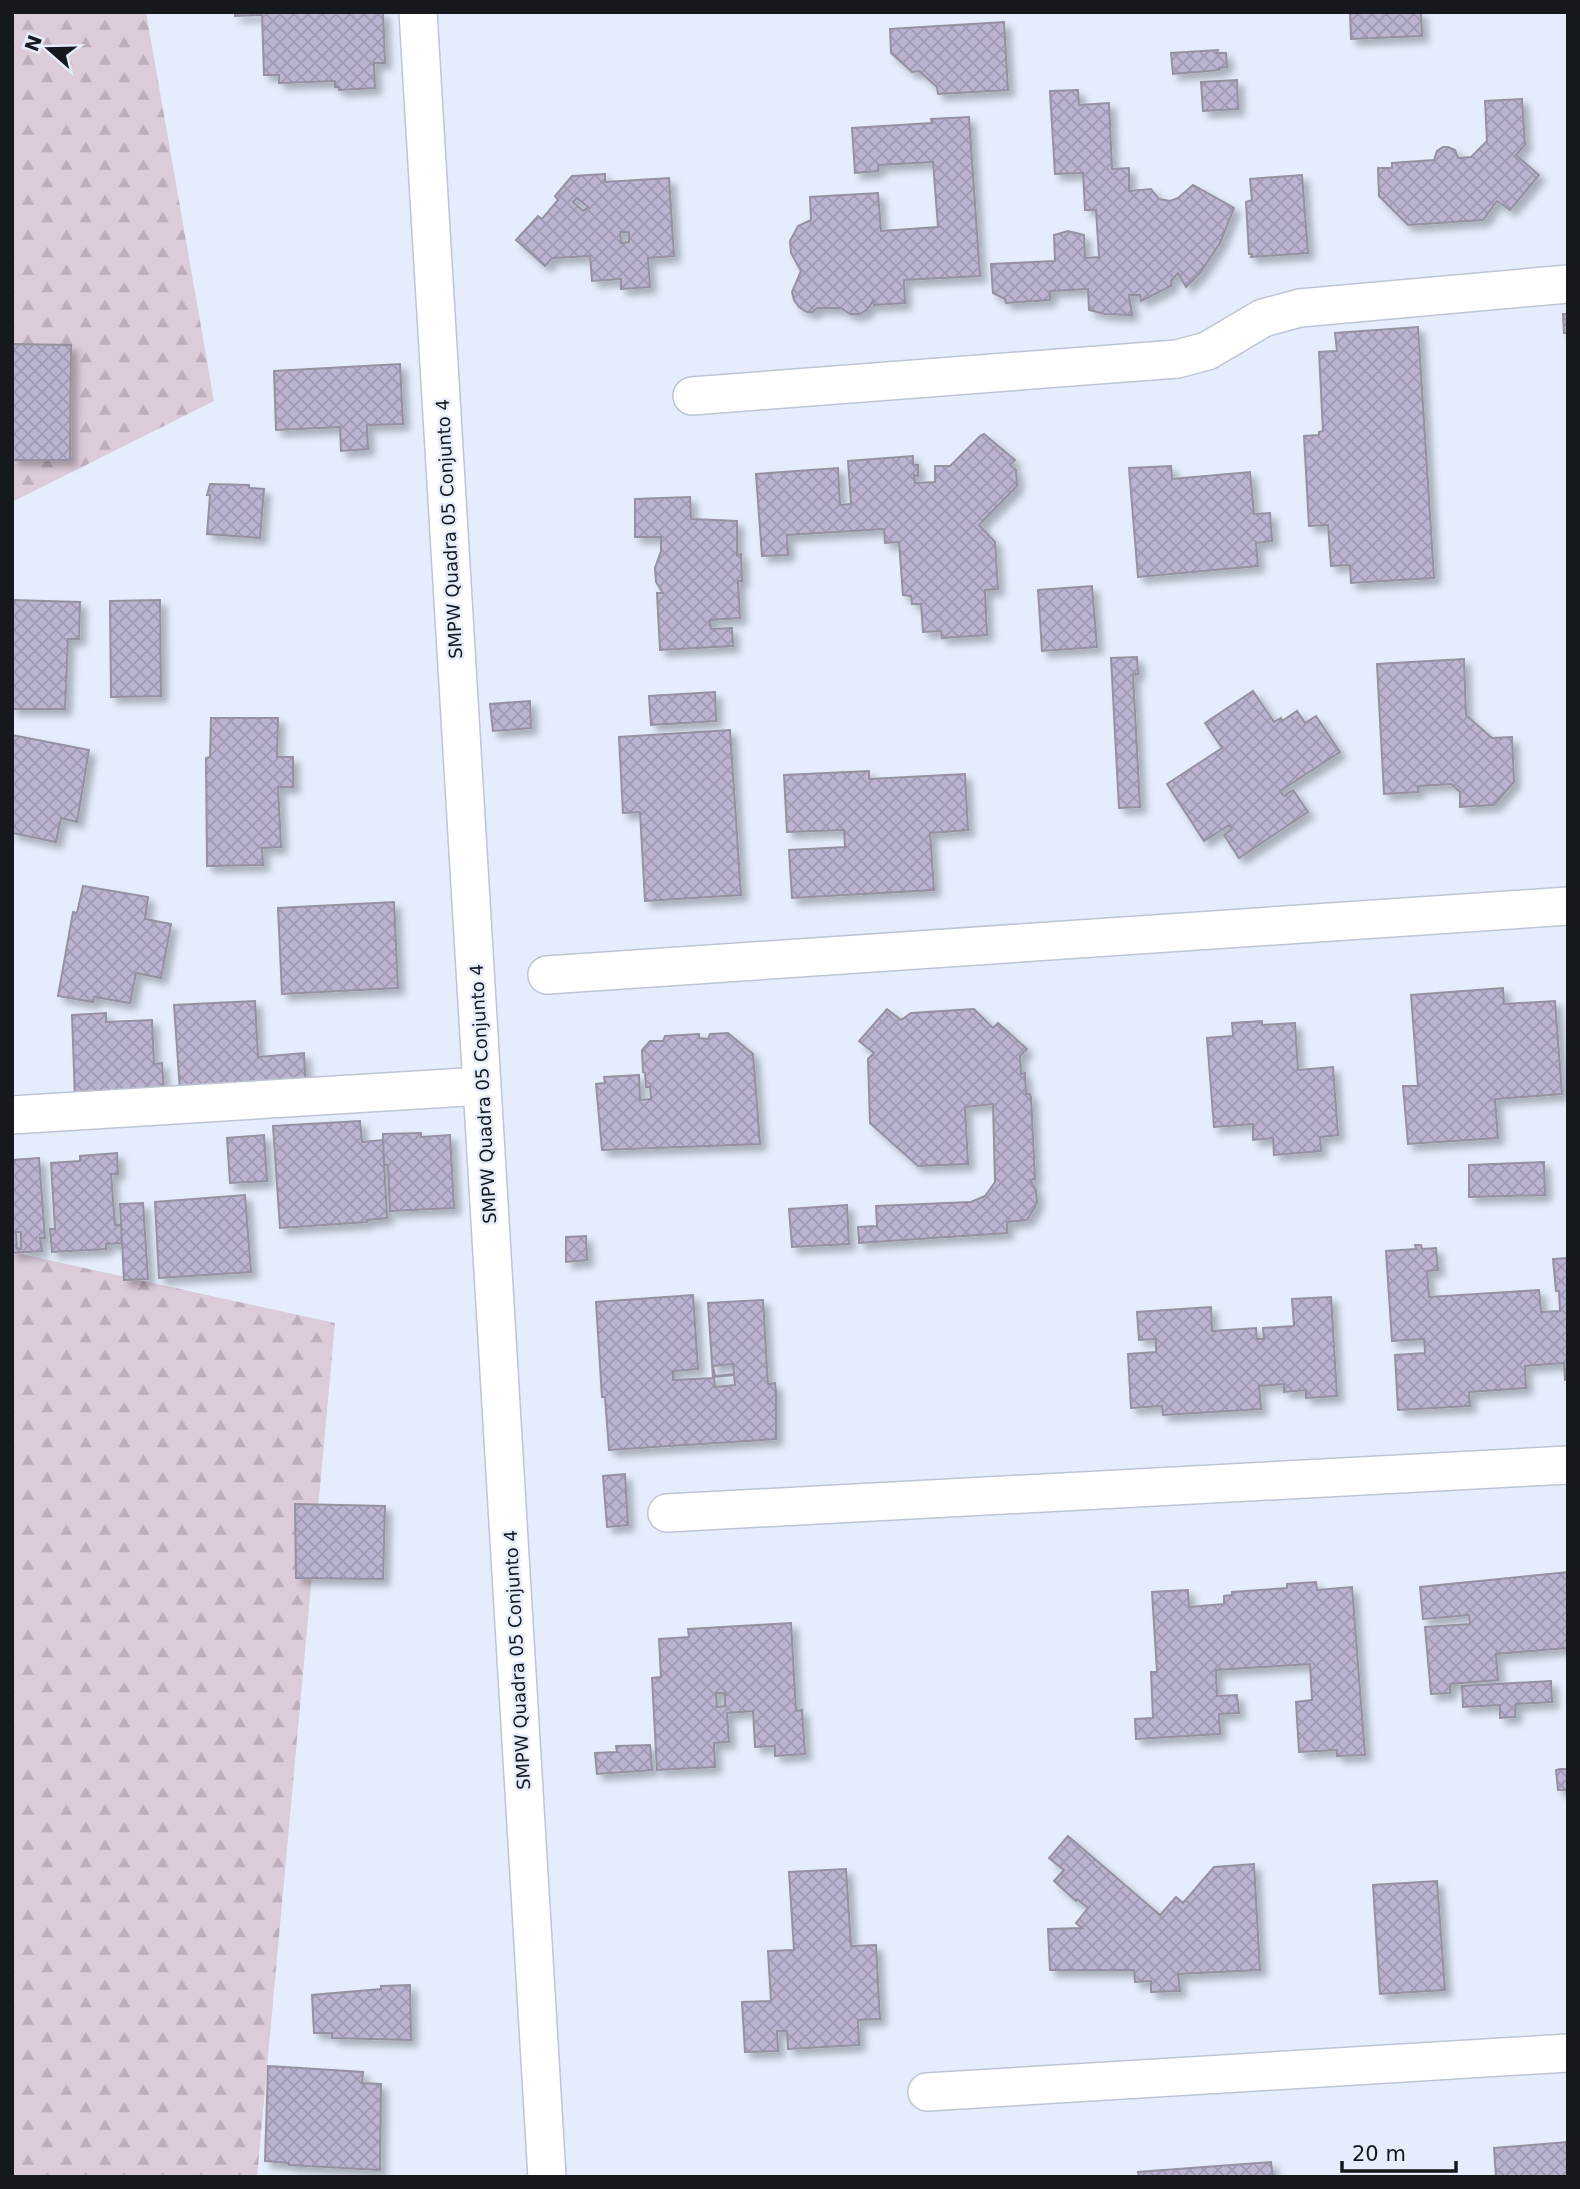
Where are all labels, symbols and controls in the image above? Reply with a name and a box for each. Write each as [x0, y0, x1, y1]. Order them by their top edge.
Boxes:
north arrow [14, 14, 84, 84]
text: N [20, 32, 46, 54]
street label: SMPW Quadra 05 Conjunto 4 [432, 399, 466, 659]
street label: SMPW Quadra 05 Conjunto 4 [466, 964, 500, 1224]
street label: SMPW Quadra 05 Conjunto 4 [500, 1530, 534, 1790]
scale bar [1342, 2130, 1456, 2174]
text: 20 m [1352, 2142, 1406, 2166]

